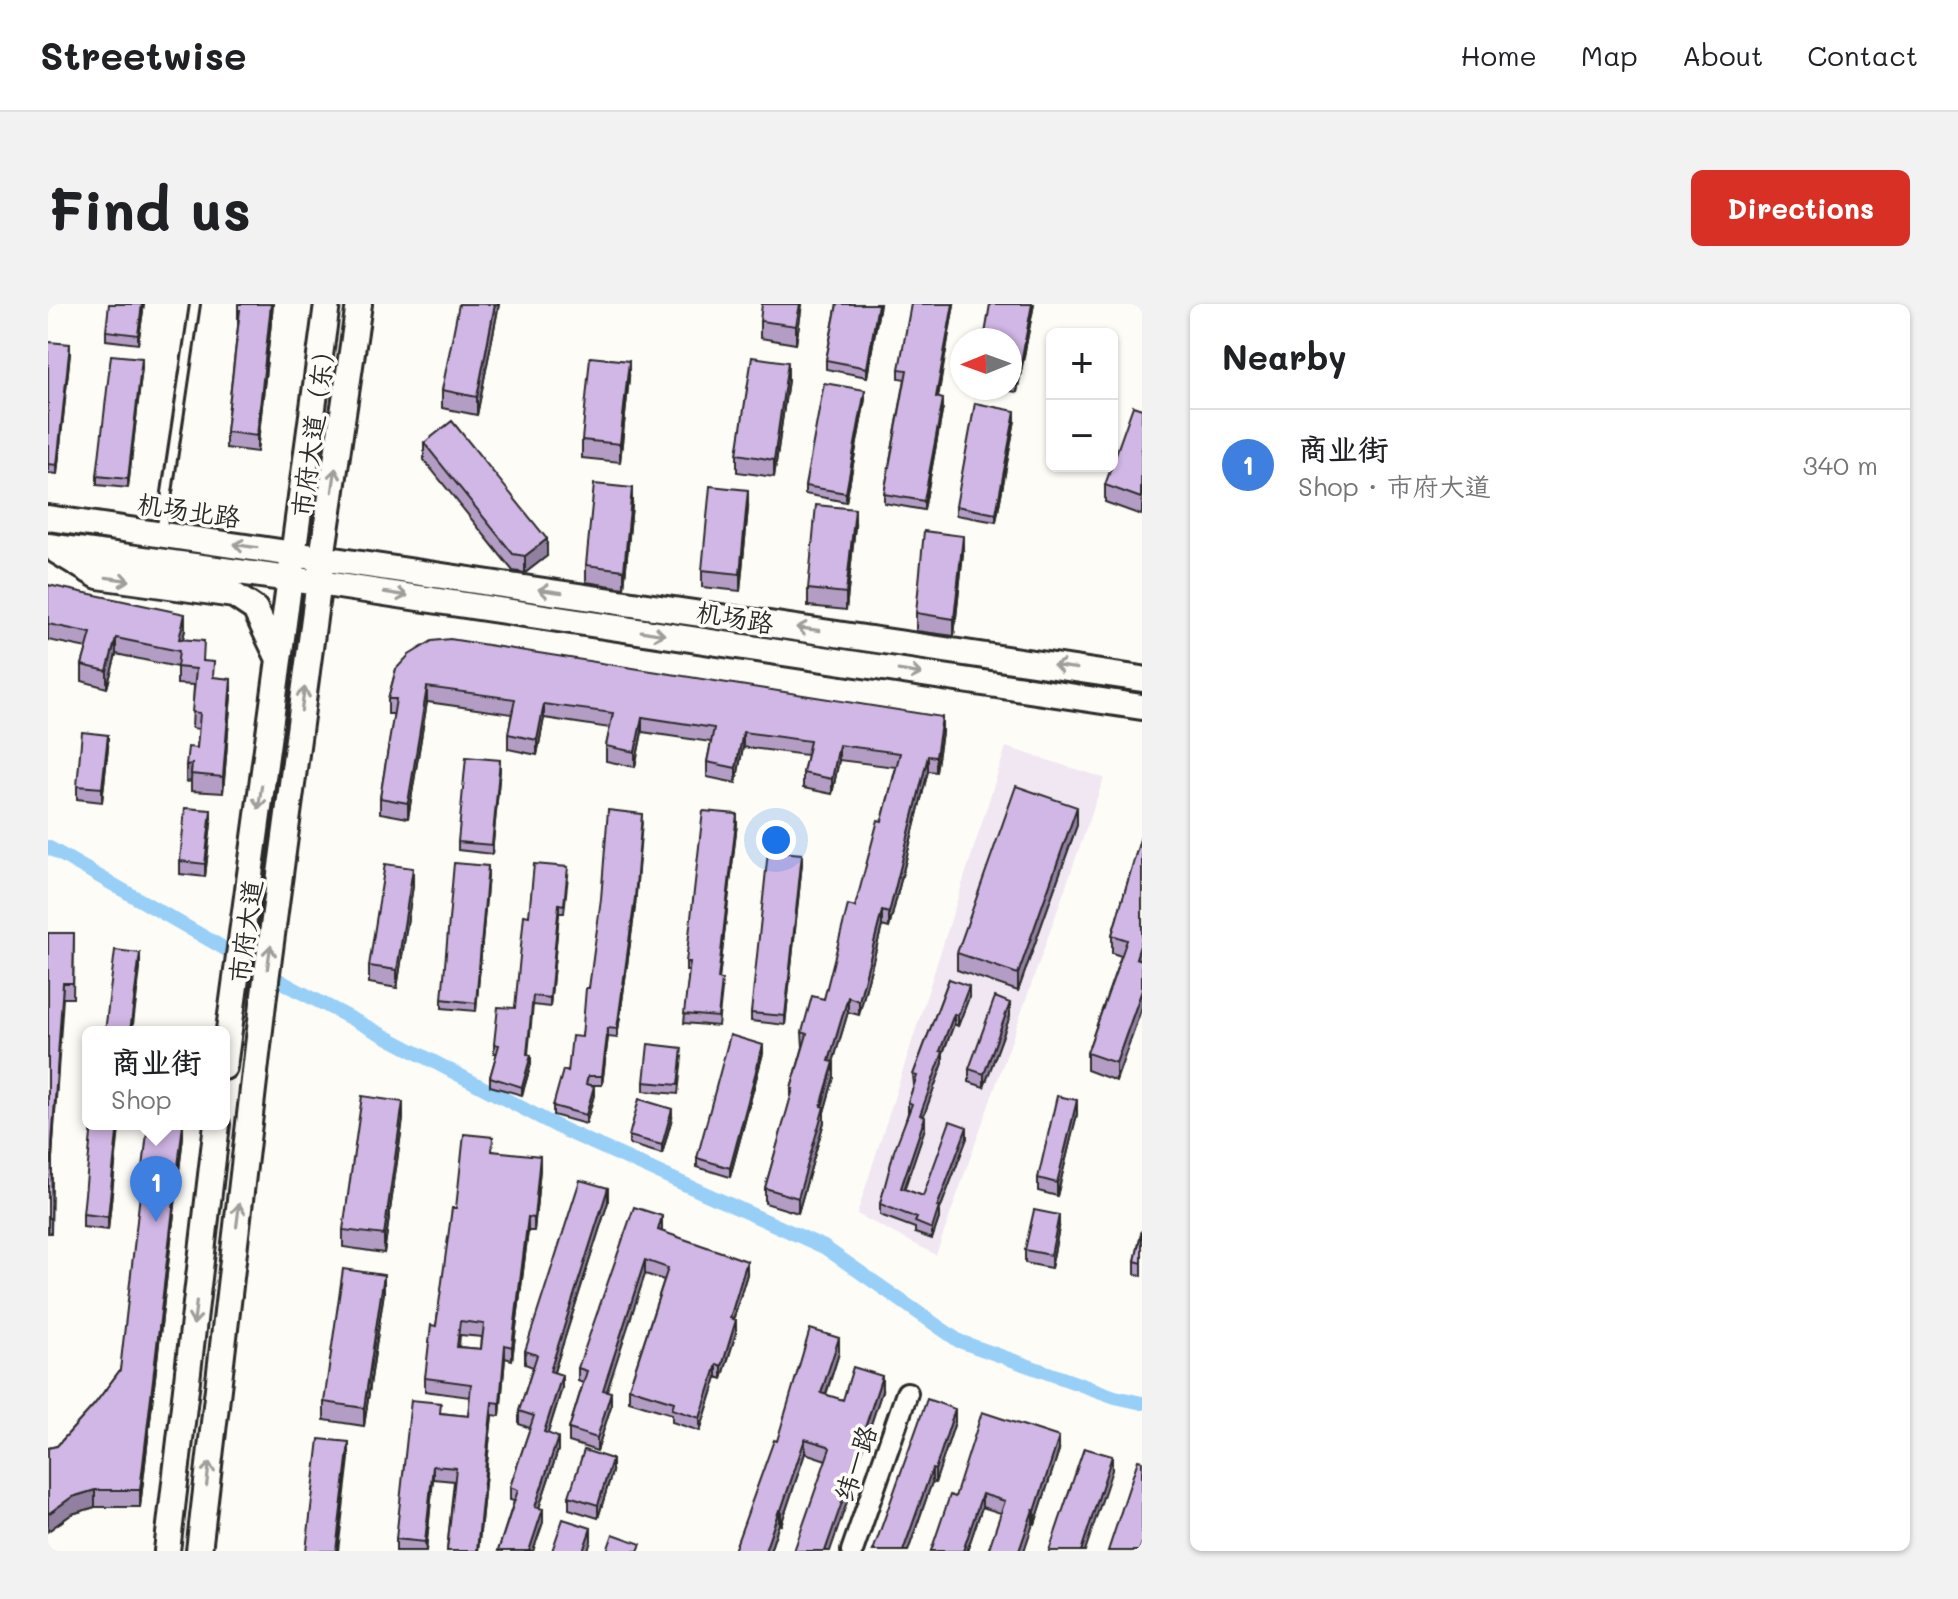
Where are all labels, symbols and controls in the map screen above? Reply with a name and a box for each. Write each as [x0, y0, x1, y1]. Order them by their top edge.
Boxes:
text: Streetwise [40, 30, 247, 80]
text: Home [1461, 37, 1537, 73]
text: Map [1581, 37, 1638, 73]
text: About [1682, 37, 1763, 73]
text: Contact [1807, 37, 1918, 73]
button: Directions [1691, 170, 1910, 246]
text: Find us [48, 172, 251, 245]
north arrow [950, 328, 1022, 400]
map controls [1046, 328, 1118, 472]
button: + [1046, 328, 1118, 400]
text: Nearby [1222, 334, 1347, 379]
street label: 市府大道（东） [283, 335, 343, 519]
button: − [1046, 400, 1118, 472]
text: 商业街 [1298, 428, 1388, 468]
text: 1 [1242, 448, 1254, 482]
text: 340 m [1802, 448, 1878, 482]
one-way arrow [327, 468, 342, 494]
text: Shop · 市府大道 [1298, 469, 1491, 503]
street label: 机场北路 [135, 486, 243, 534]
one-way arrow [233, 538, 258, 553]
one-way arrow [105, 572, 130, 587]
one-way arrow [538, 583, 564, 598]
one-way arrow [383, 588, 408, 603]
street label: 机场路 [694, 594, 776, 640]
one-way arrow [795, 621, 821, 636]
one-way arrow [640, 626, 665, 641]
one-way arrow [1053, 659, 1078, 674]
one-way arrow [897, 665, 922, 680]
one-way arrow [296, 687, 311, 713]
one-way arrow [252, 783, 267, 810]
your location [756, 820, 796, 860]
street label: 市府大道 [221, 877, 269, 985]
one-way arrow [262, 945, 277, 970]
popup [82, 1026, 230, 1130]
text: 商业街 [111, 1041, 201, 1081]
text: Shop [111, 1082, 172, 1116]
pin: 1 [130, 1156, 182, 1222]
one-way arrow [231, 1202, 246, 1229]
one-way arrow [187, 1300, 202, 1325]
street label: 纬一路 [826, 1421, 884, 1505]
one-way arrow [201, 1461, 216, 1487]

